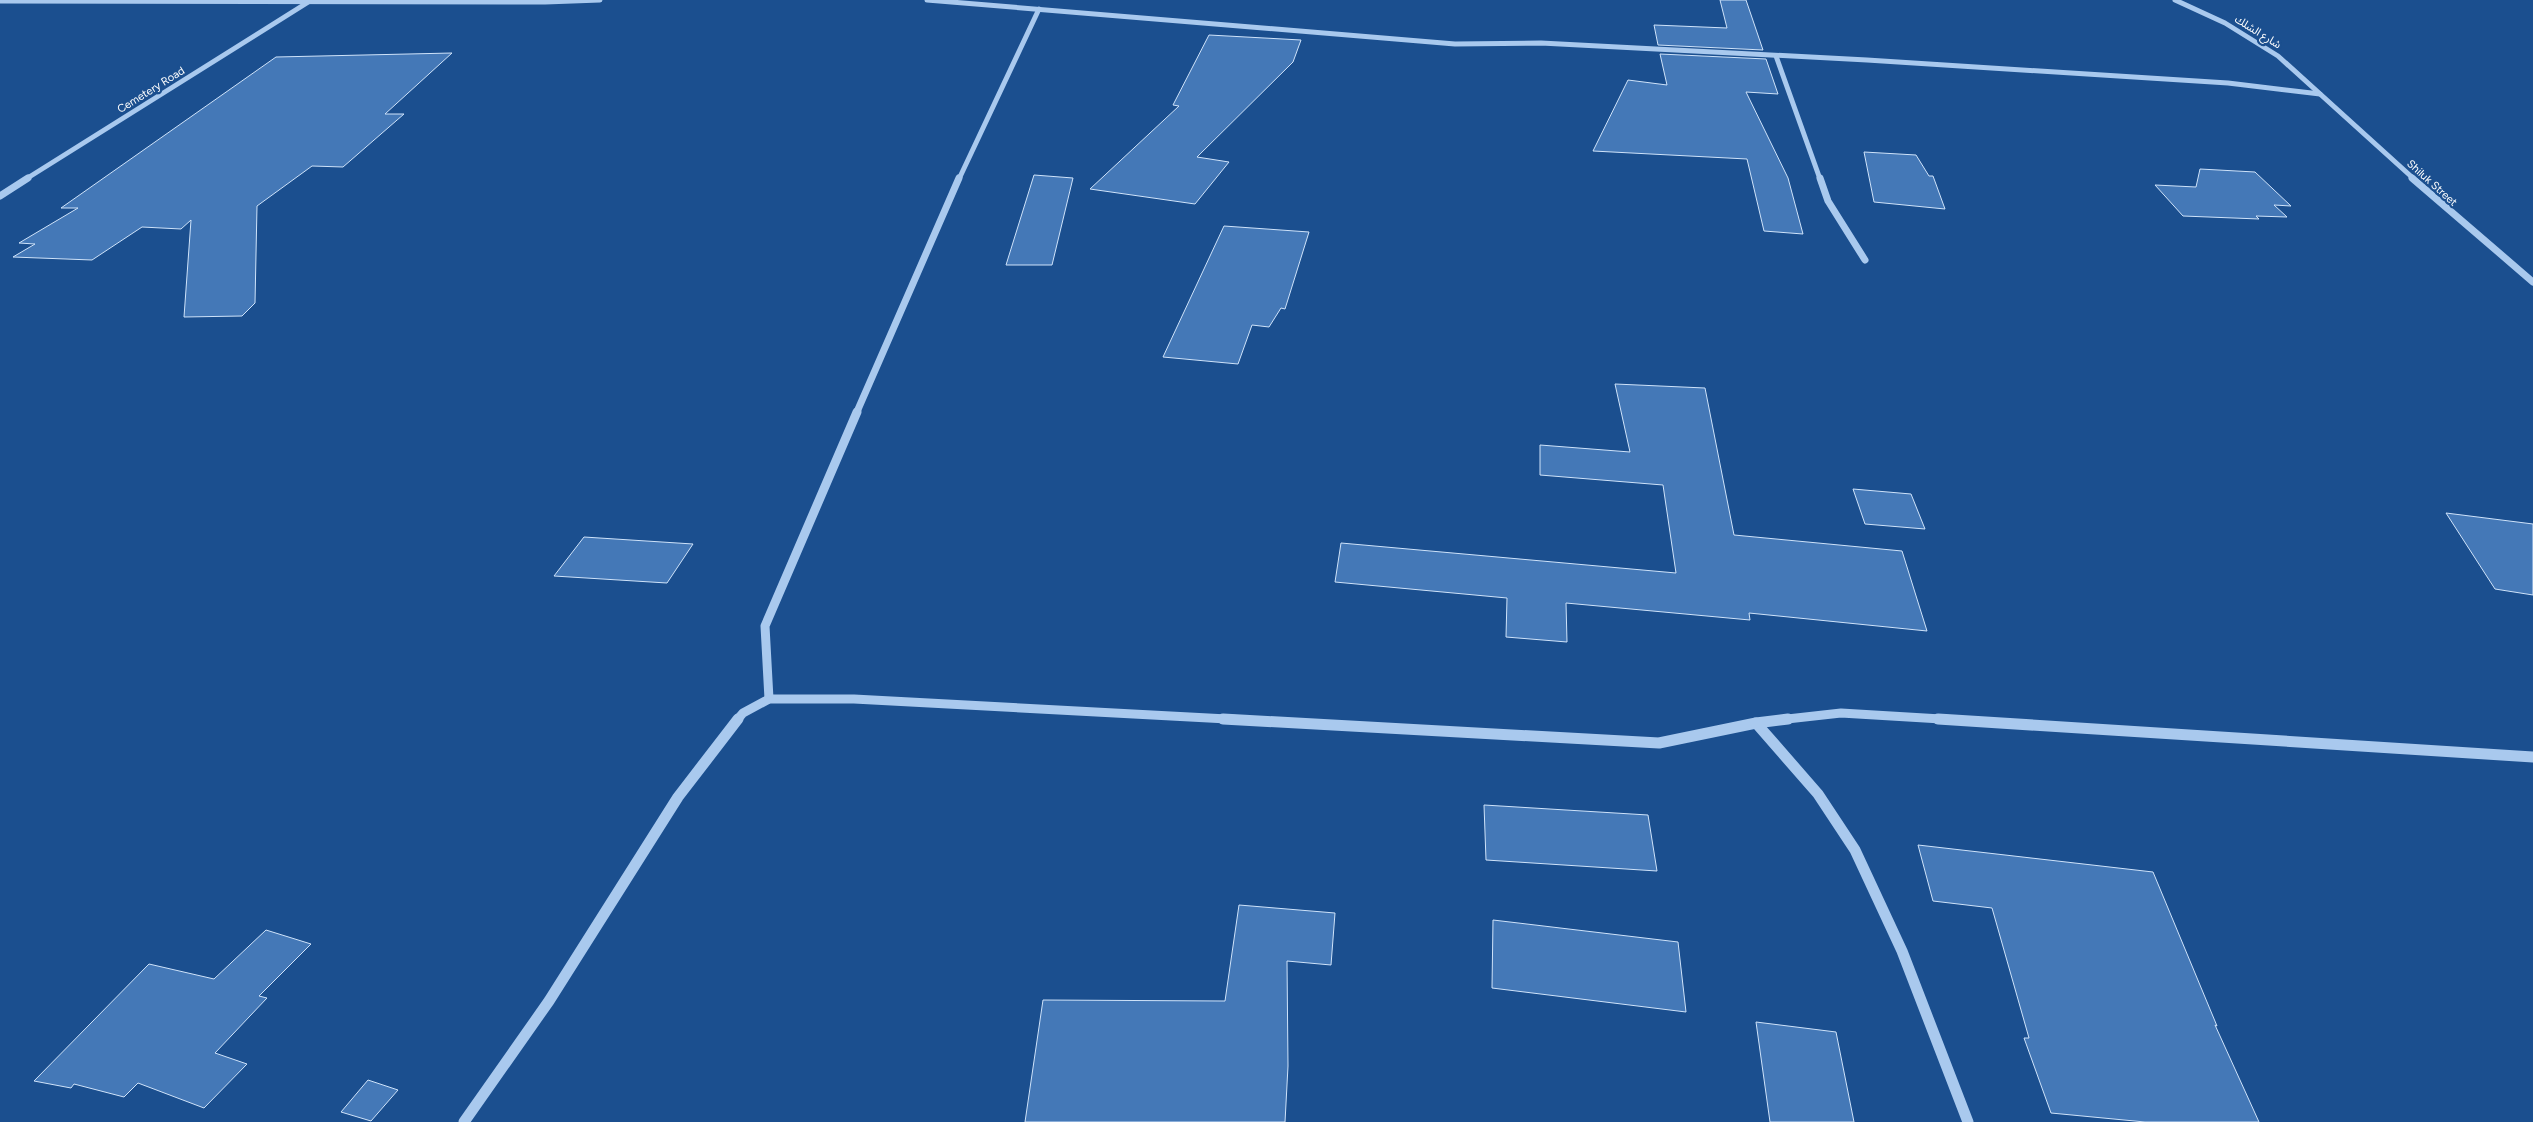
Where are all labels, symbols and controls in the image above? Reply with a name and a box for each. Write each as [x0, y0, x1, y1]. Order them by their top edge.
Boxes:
street label: شارع الشلك [2232, 13, 2284, 52]
street label: Cemetery Road [115, 64, 187, 116]
street label: Shiluk Street [2404, 157, 2460, 209]

